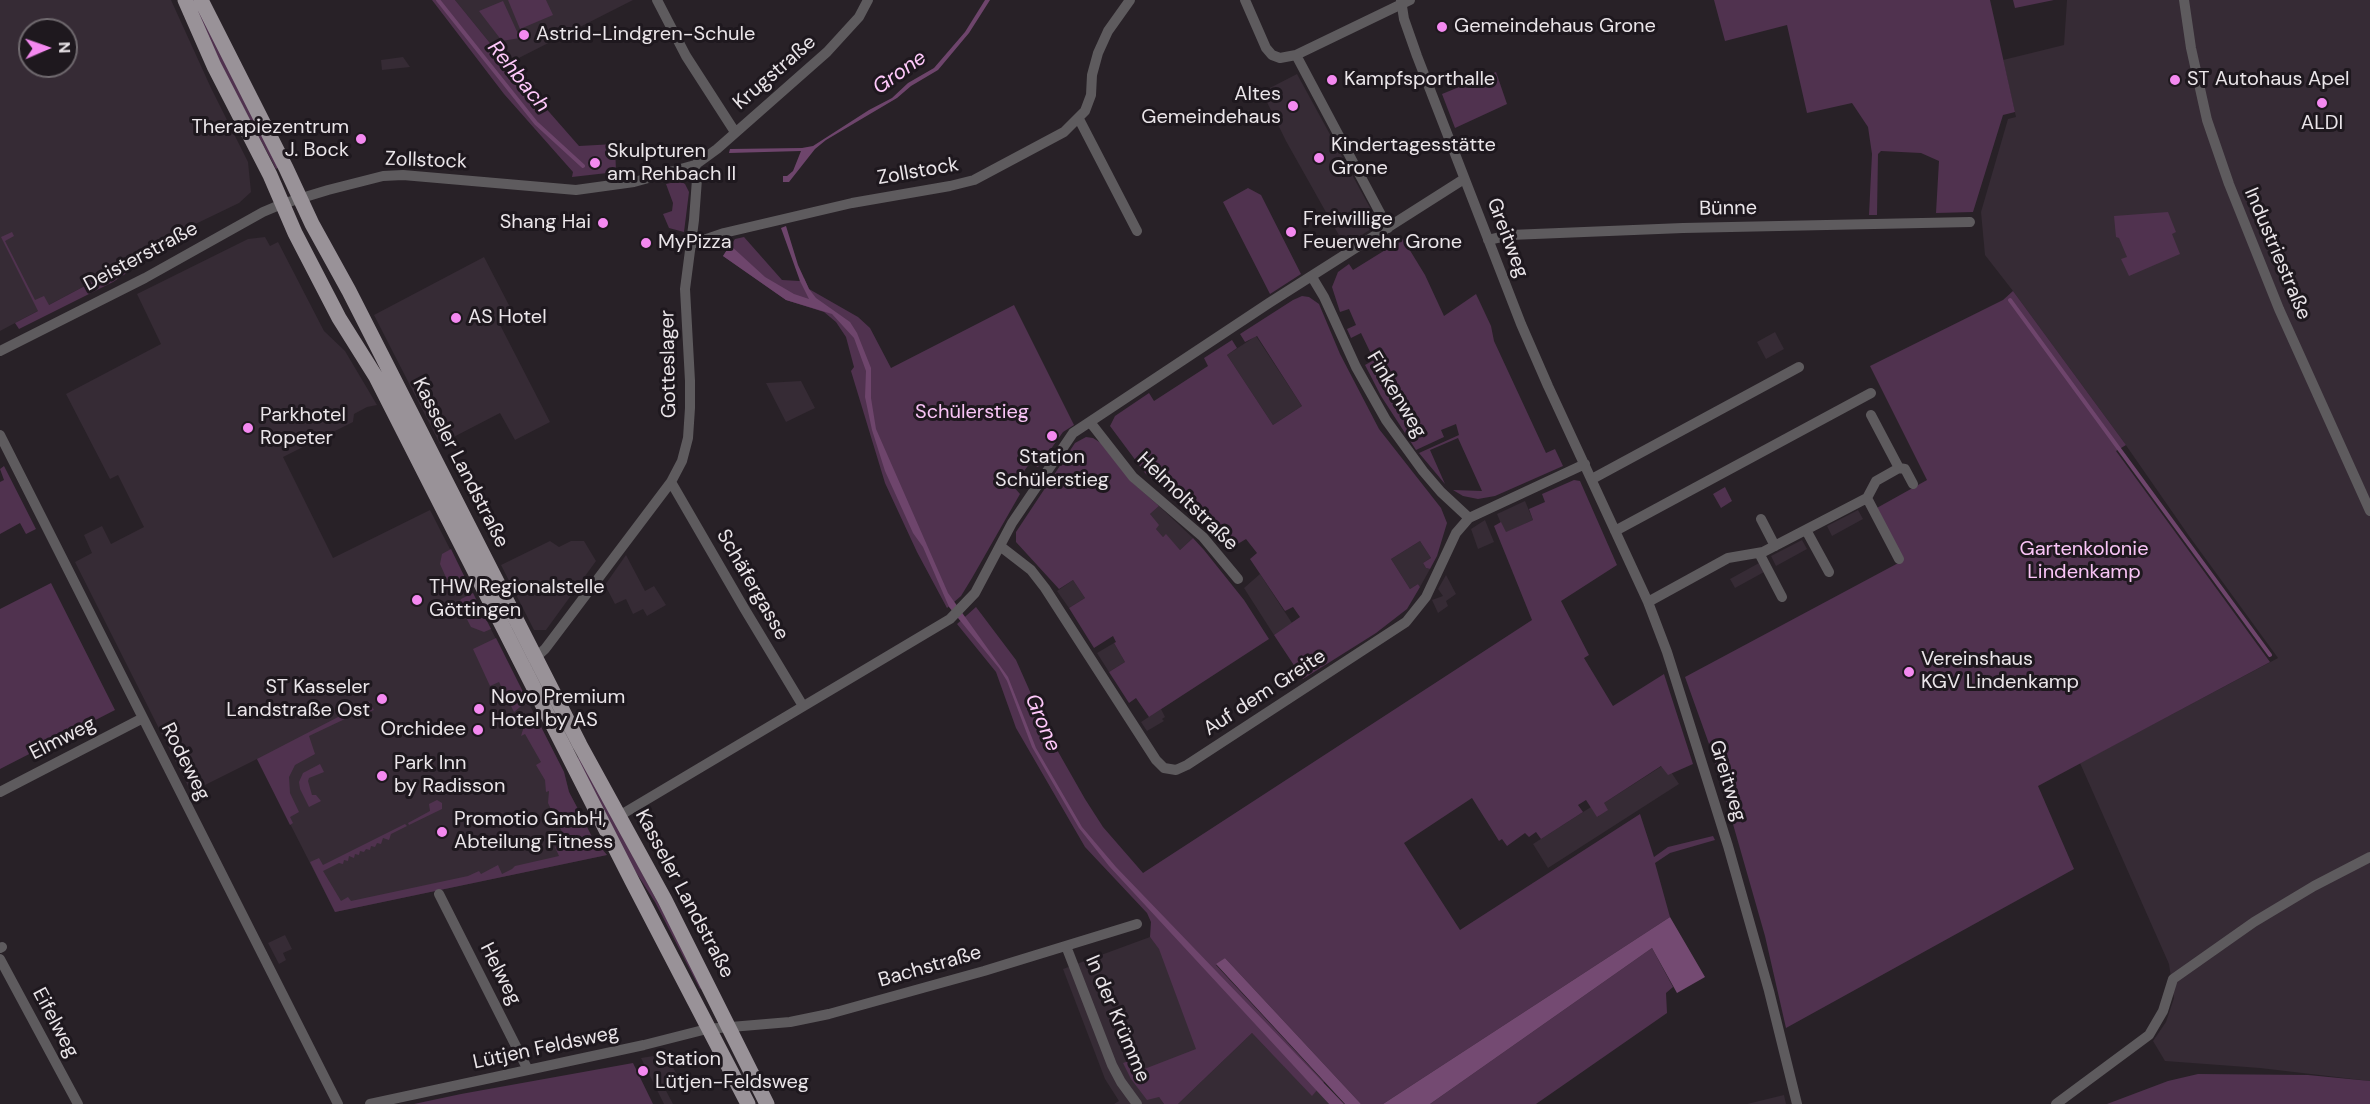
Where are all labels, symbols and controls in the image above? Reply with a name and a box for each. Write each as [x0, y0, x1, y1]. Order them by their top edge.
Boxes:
place label: Gemeindehaus Grone [1454, 15, 1656, 39]
north arrow [18, 18, 78, 78]
marker: Gemeindehaus Grone [1435, 20, 1449, 34]
place label: Astrid-Lindgren-Schule [536, 23, 755, 47]
marker: Astrid-Lindgren-Schule [517, 28, 531, 42]
street label: Krugstraße [729, 31, 821, 115]
water label: Rehbach [481, 36, 555, 118]
text: N [54, 41, 75, 54]
water label: Grone [868, 46, 932, 100]
place label: Kampfsporthalle [1344, 68, 1495, 92]
place label: ST Autohaus Apel [2187, 68, 2350, 92]
marker: Kampfsporthalle [1325, 73, 1339, 87]
marker: ST Autohaus Apel [2168, 73, 2182, 87]
place label: Altes Gemeindehaus [1141, 83, 1281, 130]
marker: ALDI [2315, 96, 2329, 110]
marker: Altes Gemeindehaus [1286, 99, 1300, 113]
place label: ALDI [2301, 112, 2343, 136]
place label: Therapiezentrum J. Bock [191, 116, 349, 163]
marker: Therapiezentrum J. Bock [354, 132, 368, 146]
place label: Kindertagesstätte Grone [1331, 134, 1496, 181]
place label: Skulpturen am Rehbach II [607, 140, 736, 187]
street label: Zollstock [385, 148, 467, 174]
marker: Kindertagesstätte Grone [1312, 151, 1326, 165]
street label: Zollstock [875, 153, 961, 191]
marker: Skulpturen am Rehbach II [588, 156, 602, 170]
street label: Industriestraße [2238, 184, 2316, 324]
street label: Greitweg [1481, 195, 1533, 281]
street label: Bünne [1699, 196, 1757, 222]
place label: Freiwillige Feuerwehr Grone [1303, 208, 1462, 255]
place label: Shang Hai [500, 211, 591, 235]
marker: Shang Hai [596, 216, 610, 230]
street label: Deisterstraße [80, 217, 202, 297]
marker: Freiwillige Feuerwehr Grone [1284, 225, 1298, 239]
place label: MyPizza [658, 231, 732, 255]
marker: MyPizza [639, 236, 653, 250]
place label: AS Hotel [468, 306, 547, 330]
street label: Gotteslager [656, 310, 682, 418]
marker: AS Hotel [449, 311, 463, 325]
street label: Finkenweg [1361, 347, 1431, 443]
street label: Kasseler Landstraße [407, 374, 513, 552]
park label: Schülerstieg [915, 401, 1029, 425]
place label: Parkhotel Ropeter [260, 404, 346, 451]
marker: Parkhotel Ropeter [241, 421, 255, 435]
marker: Station Schülerstieg [1045, 429, 1059, 443]
place label: Station Schülerstieg [995, 446, 1109, 493]
street label: Helmoltstraße [1131, 448, 1243, 556]
street label: Schäfergasse [711, 525, 793, 645]
park label: Gartenkolonie Lindenkamp [2019, 538, 2149, 585]
place label: THW Regionalstelle Göttingen [429, 576, 605, 623]
marker: THW Regionalstelle Göttingen [410, 593, 424, 607]
street label: Auf dem Greite [1199, 645, 1331, 741]
place label: Vereinshaus KGV Lindenkamp [1921, 648, 2079, 695]
marker: Vereinshaus KGV Lindenkamp [1902, 665, 1916, 679]
place label: ST Kasseler Landstraße Ost [226, 676, 370, 723]
place label: Novo Premium Hotel by AS [491, 686, 625, 733]
water label: Grone [1019, 691, 1065, 755]
marker: ST Kasseler Landstraße Ost [375, 692, 389, 706]
marker: Novo Premium Hotel by AS [472, 702, 486, 716]
street label: Elmweg [26, 712, 100, 766]
place label: Orchidee [381, 718, 466, 742]
street label: Rodeweg [155, 719, 215, 805]
marker: Orchidee [471, 723, 485, 737]
street label: Greitweg [1703, 738, 1751, 824]
place label: Park Inn by Radisson [394, 752, 505, 799]
marker: Park Inn by Radisson [375, 769, 389, 783]
street label: Kasseler Landstraße [629, 806, 739, 982]
place label: Promotio GmbH, Abteilung Fitness [454, 808, 613, 855]
marker: Promotio GmbH, Abteilung Fitness [435, 825, 449, 839]
street label: Helweg [474, 939, 526, 1009]
street label: Bachstraße [876, 941, 984, 993]
street label: In der Krümme [1079, 952, 1155, 1086]
street label: Eifelweg [27, 984, 83, 1062]
street label: Lütjen Feldsweg [471, 1021, 621, 1075]
place label: Station Lütjen-Feldsweg [655, 1048, 809, 1095]
marker: Station Lütjen-Feldsweg [636, 1064, 650, 1078]

